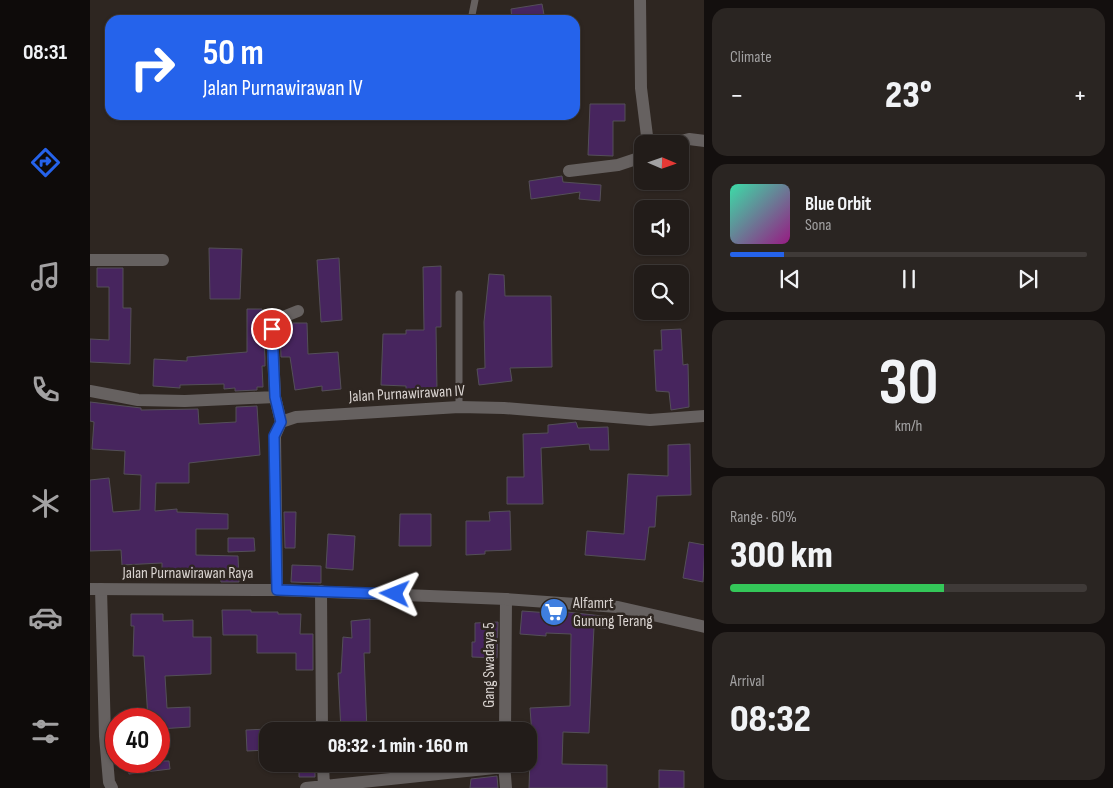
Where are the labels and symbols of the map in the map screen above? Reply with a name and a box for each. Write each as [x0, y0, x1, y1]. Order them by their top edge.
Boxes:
north arrow [634, 135, 689, 190]
pin [251, 308, 293, 350]
street label: Jalan Purnawirawan IV [348, 381, 466, 407]
street label: Jalan Purnawirawan Raya [122, 564, 253, 583]
position arrow [368, 567, 420, 619]
place label: Alfamrt Gunung Terang [572, 594, 653, 631]
supermarket icon: Alfamrt Gunung Terang [539, 597, 569, 627]
street label: Gang Swadaya 5 [480, 622, 499, 708]
speed limit sign: 40 [105, 708, 170, 773]

